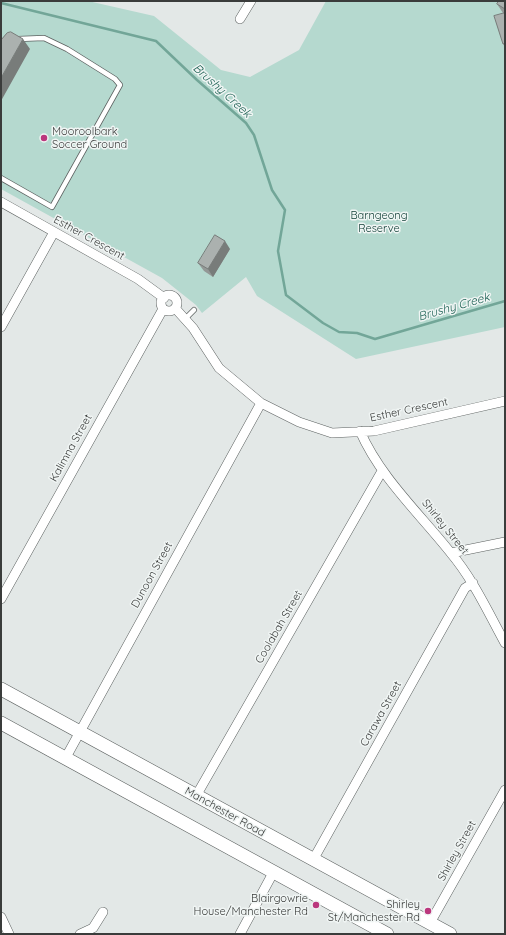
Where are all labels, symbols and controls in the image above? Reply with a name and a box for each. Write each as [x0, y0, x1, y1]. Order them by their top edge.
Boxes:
water label: Brushy Creek [190, 61, 254, 121]
place label: Mooroolbark Soccer Ground [52, 125, 127, 151]
marker: Mooroolbark Soccer Ground [39, 133, 49, 143]
park label: Barngeong Reserve [350, 209, 408, 235]
street label: Esther Crescent [51, 213, 127, 263]
water label: Brushy Creek [416, 290, 492, 324]
street label: Esther Crescent [369, 395, 449, 425]
street label: Kalimna Street [47, 412, 95, 484]
street label: Shirley Street [419, 497, 471, 557]
street label: Dunoon Street [128, 540, 176, 610]
street label: Coolabah Street [253, 588, 305, 666]
street label: Carawa Street [358, 679, 404, 749]
street label: Manchester Road [183, 784, 267, 840]
street label: Shirley Street [435, 819, 479, 883]
place label: Blairgowrie House/Manchester Rd [194, 892, 308, 918]
place label: Shirley St/Manchester Rd [328, 898, 420, 924]
marker: Blairgowrie House/Manchester Rd [311, 900, 321, 910]
marker: Shirley St/Manchester Rd [423, 906, 433, 916]

